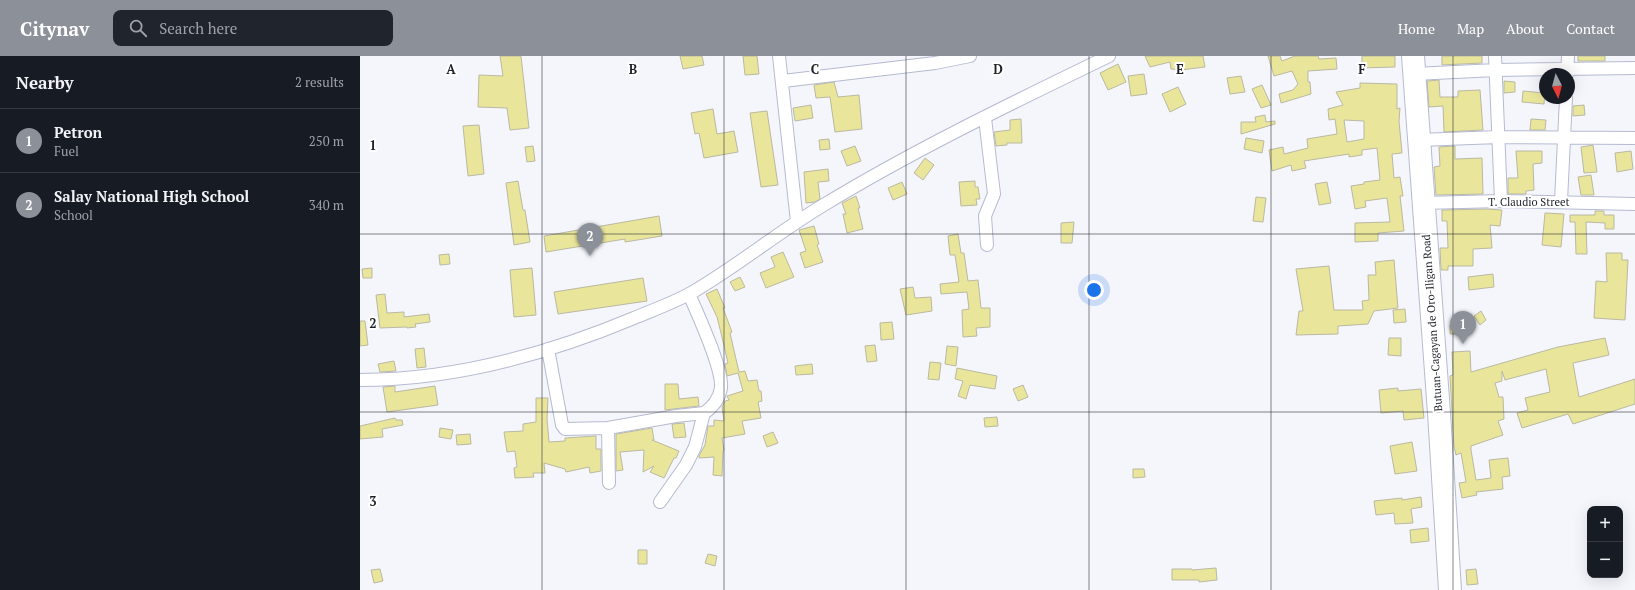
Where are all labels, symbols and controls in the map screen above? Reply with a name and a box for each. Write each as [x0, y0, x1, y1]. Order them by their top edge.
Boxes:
search box [113, 10, 393, 46]
text: Citynav [20, 16, 89, 41]
icon: search [127, 17, 149, 39]
text: Search here [159, 18, 237, 38]
text: Home [1398, 19, 1435, 38]
text: Map [1457, 19, 1484, 38]
text: About [1506, 19, 1544, 38]
text: Contact [1566, 19, 1615, 38]
text: A [446, 60, 456, 78]
text: B [629, 60, 637, 78]
text: C [811, 60, 819, 78]
text: D [993, 60, 1003, 78]
text: E [1176, 60, 1184, 78]
text: F [1358, 60, 1366, 78]
north arrow [1539, 68, 1575, 104]
text: Nearby [16, 71, 74, 94]
text: 2 results [295, 73, 344, 91]
text: Petron [54, 122, 102, 142]
text: 1 [25, 132, 33, 150]
text: 250 m [309, 132, 344, 150]
text: 1 [369, 136, 377, 154]
text: Fuel [54, 142, 79, 160]
text: Salay National High School [54, 186, 249, 206]
street label: T. Claudio Street [1488, 195, 1570, 209]
text: 2 [25, 196, 33, 214]
text: 340 m [309, 196, 344, 214]
text: School [54, 206, 93, 224]
pin: 2 [577, 223, 603, 256]
street label: Butuan-Cagayan de Oro-Iligan Road [1419, 234, 1445, 412]
your location [1084, 280, 1104, 300]
pin: 1 [1450, 311, 1476, 344]
text: 2 [369, 314, 377, 332]
text: 3 [369, 492, 377, 510]
map controls [1587, 506, 1623, 578]
button: + [1587, 506, 1623, 542]
button: − [1587, 542, 1623, 578]

